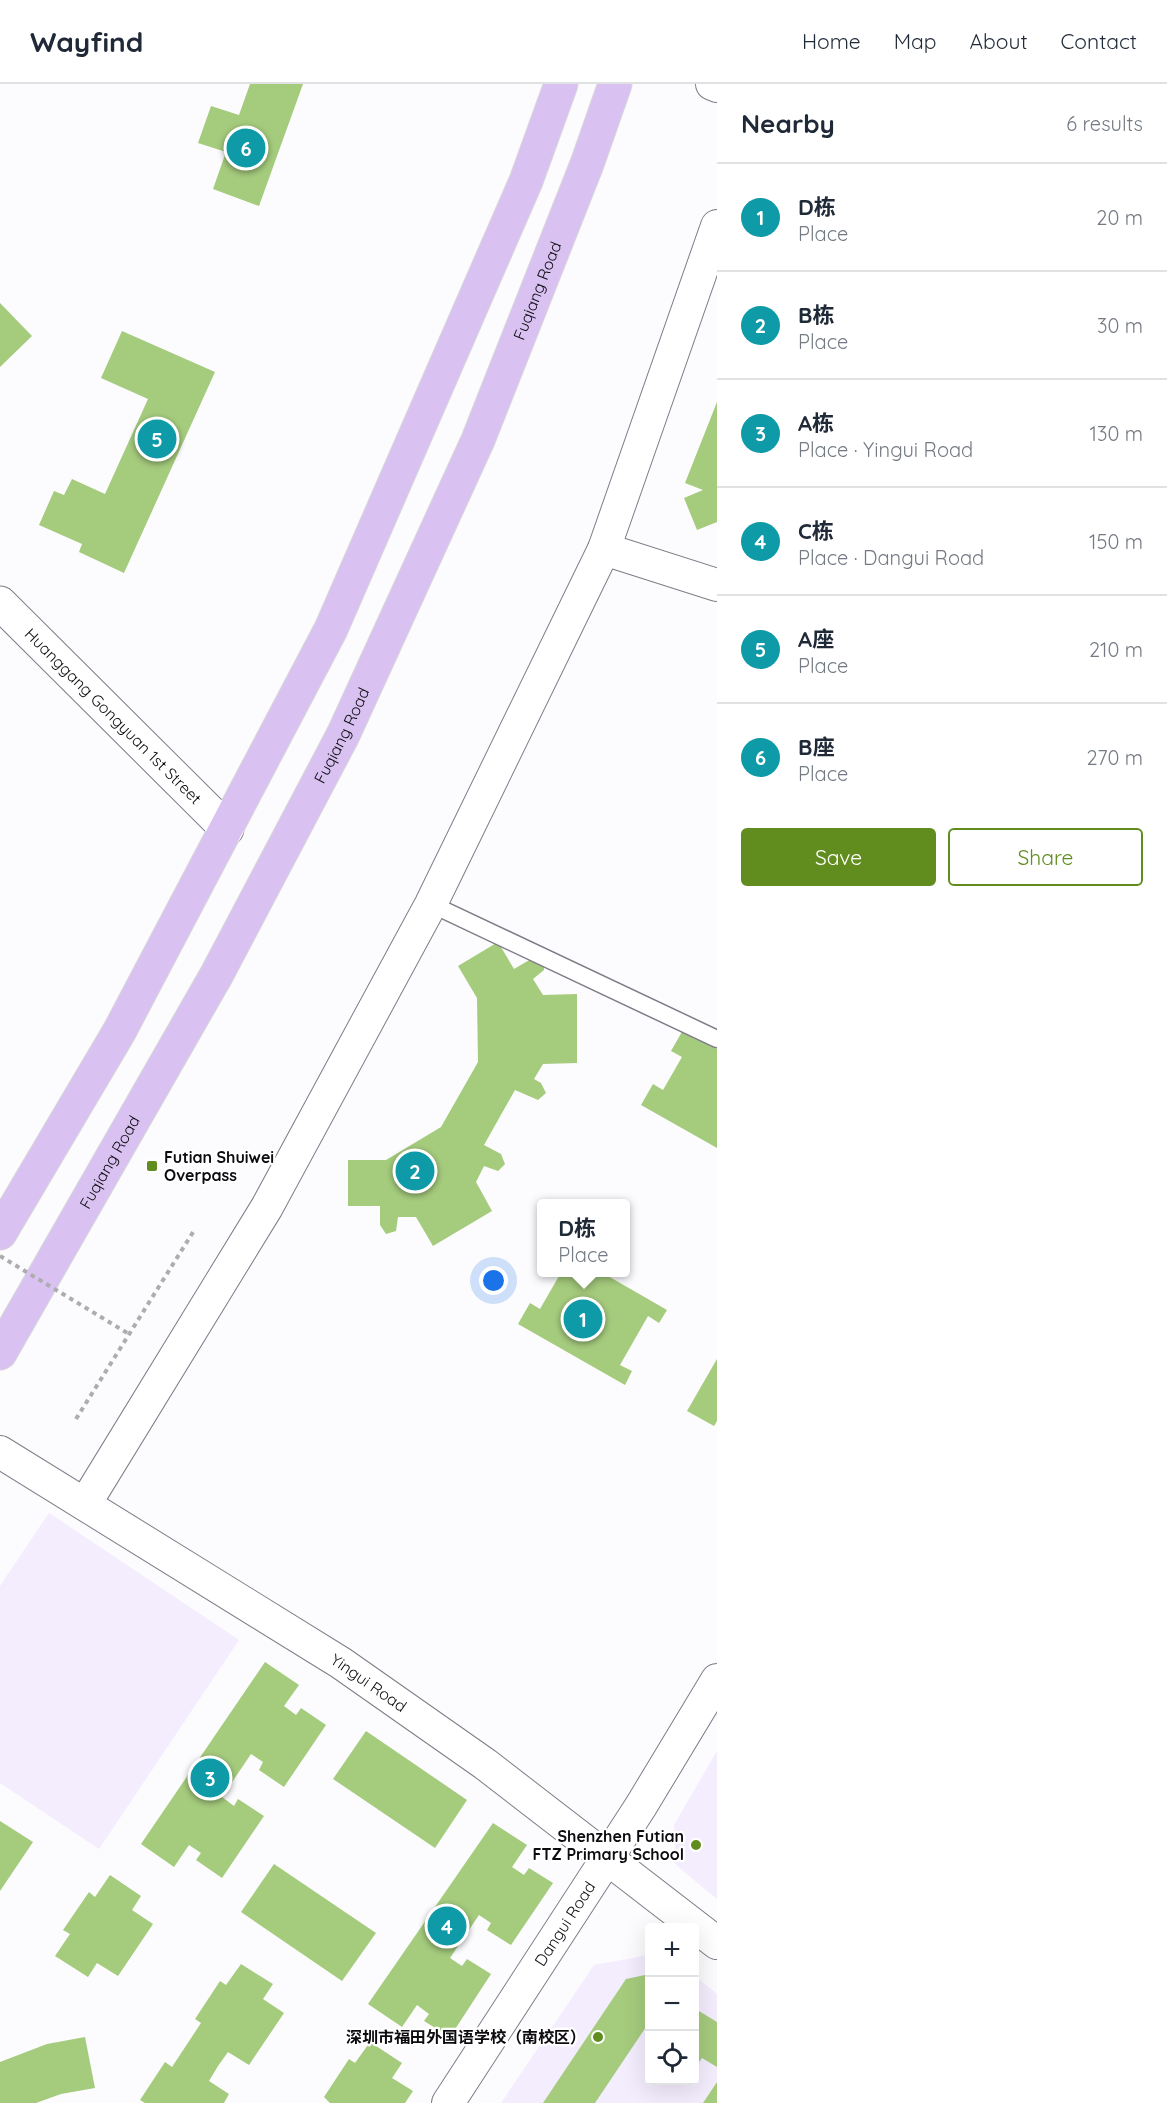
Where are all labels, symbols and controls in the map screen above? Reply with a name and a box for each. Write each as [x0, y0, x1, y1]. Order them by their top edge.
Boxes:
text: Wayfind [30, 24, 143, 59]
text: Home [802, 28, 861, 54]
text: Map [894, 28, 937, 54]
text: About [970, 28, 1028, 54]
text: Contact [1061, 28, 1137, 54]
text: Nearby [741, 107, 835, 140]
text: 6 results [1066, 111, 1143, 136]
pin: 6 [226, 126, 266, 170]
text: D栋 [798, 193, 836, 221]
text: 1 [757, 205, 764, 230]
text: 20 m [1096, 205, 1143, 230]
text: Place [798, 221, 848, 246]
street label: Fuqiang Road [509, 238, 565, 343]
text: B栋 [798, 301, 834, 329]
text: 2 [755, 313, 766, 338]
text: 30 m [1097, 313, 1143, 338]
text: Place [798, 329, 848, 354]
text: A栋 [798, 409, 834, 437]
pin: 5 [138, 416, 176, 462]
text: 3 [755, 421, 766, 446]
text: 130 m [1090, 421, 1143, 446]
text: Place · Yingui Road [798, 437, 973, 462]
text: C栋 [798, 517, 834, 545]
text: 4 [755, 529, 766, 554]
text: 150 m [1089, 529, 1143, 554]
text: Place · Dangui Road [798, 545, 984, 570]
street label: Huanggang Gongyuan 1st Street [21, 624, 206, 808]
text: A座 [798, 625, 834, 653]
text: 5 [755, 637, 766, 662]
text: 210 m [1089, 637, 1143, 662]
text: Place [798, 653, 848, 678]
street label: Fuqiang Road [309, 684, 373, 787]
text: B座 [798, 733, 834, 761]
text: 6 [755, 745, 766, 770]
text: 270 m [1086, 745, 1143, 770]
text: Place [798, 761, 848, 786]
button: Save [741, 828, 936, 886]
button: Share [948, 828, 1143, 886]
street label: Fuqiang Road [75, 1112, 144, 1212]
place label: Futian Shuiwei Overpass [164, 1147, 274, 1185]
pin: 2 [396, 1148, 434, 1194]
marker: Futian Shuiwei Overpass [145, 1159, 159, 1173]
popup [537, 1199, 630, 1277]
text: D栋 [558, 1214, 596, 1242]
text: Place [558, 1242, 609, 1267]
your location [479, 1266, 508, 1295]
pin: 1 [564, 1296, 602, 1342]
street label: Yingui Road [327, 1649, 411, 1716]
pin: 3 [190, 1756, 230, 1800]
place label: Shenzhen Futian FTZ Primary School [532, 1826, 684, 1864]
marker: Shenzhen Futian FTZ Primary School [689, 1838, 703, 1852]
street label: Dangui Road [530, 1877, 599, 1970]
pin: 4 [428, 1904, 466, 1948]
map controls [645, 1923, 699, 2085]
button: + [645, 1923, 699, 1977]
button: − [645, 1977, 699, 2031]
place label: 深圳市福田外国语学校（南校区） [346, 2027, 586, 2047]
marker: 深圳市福田外国语学校（南校区） [591, 2030, 605, 2044]
button: locate [645, 2031, 699, 2085]

